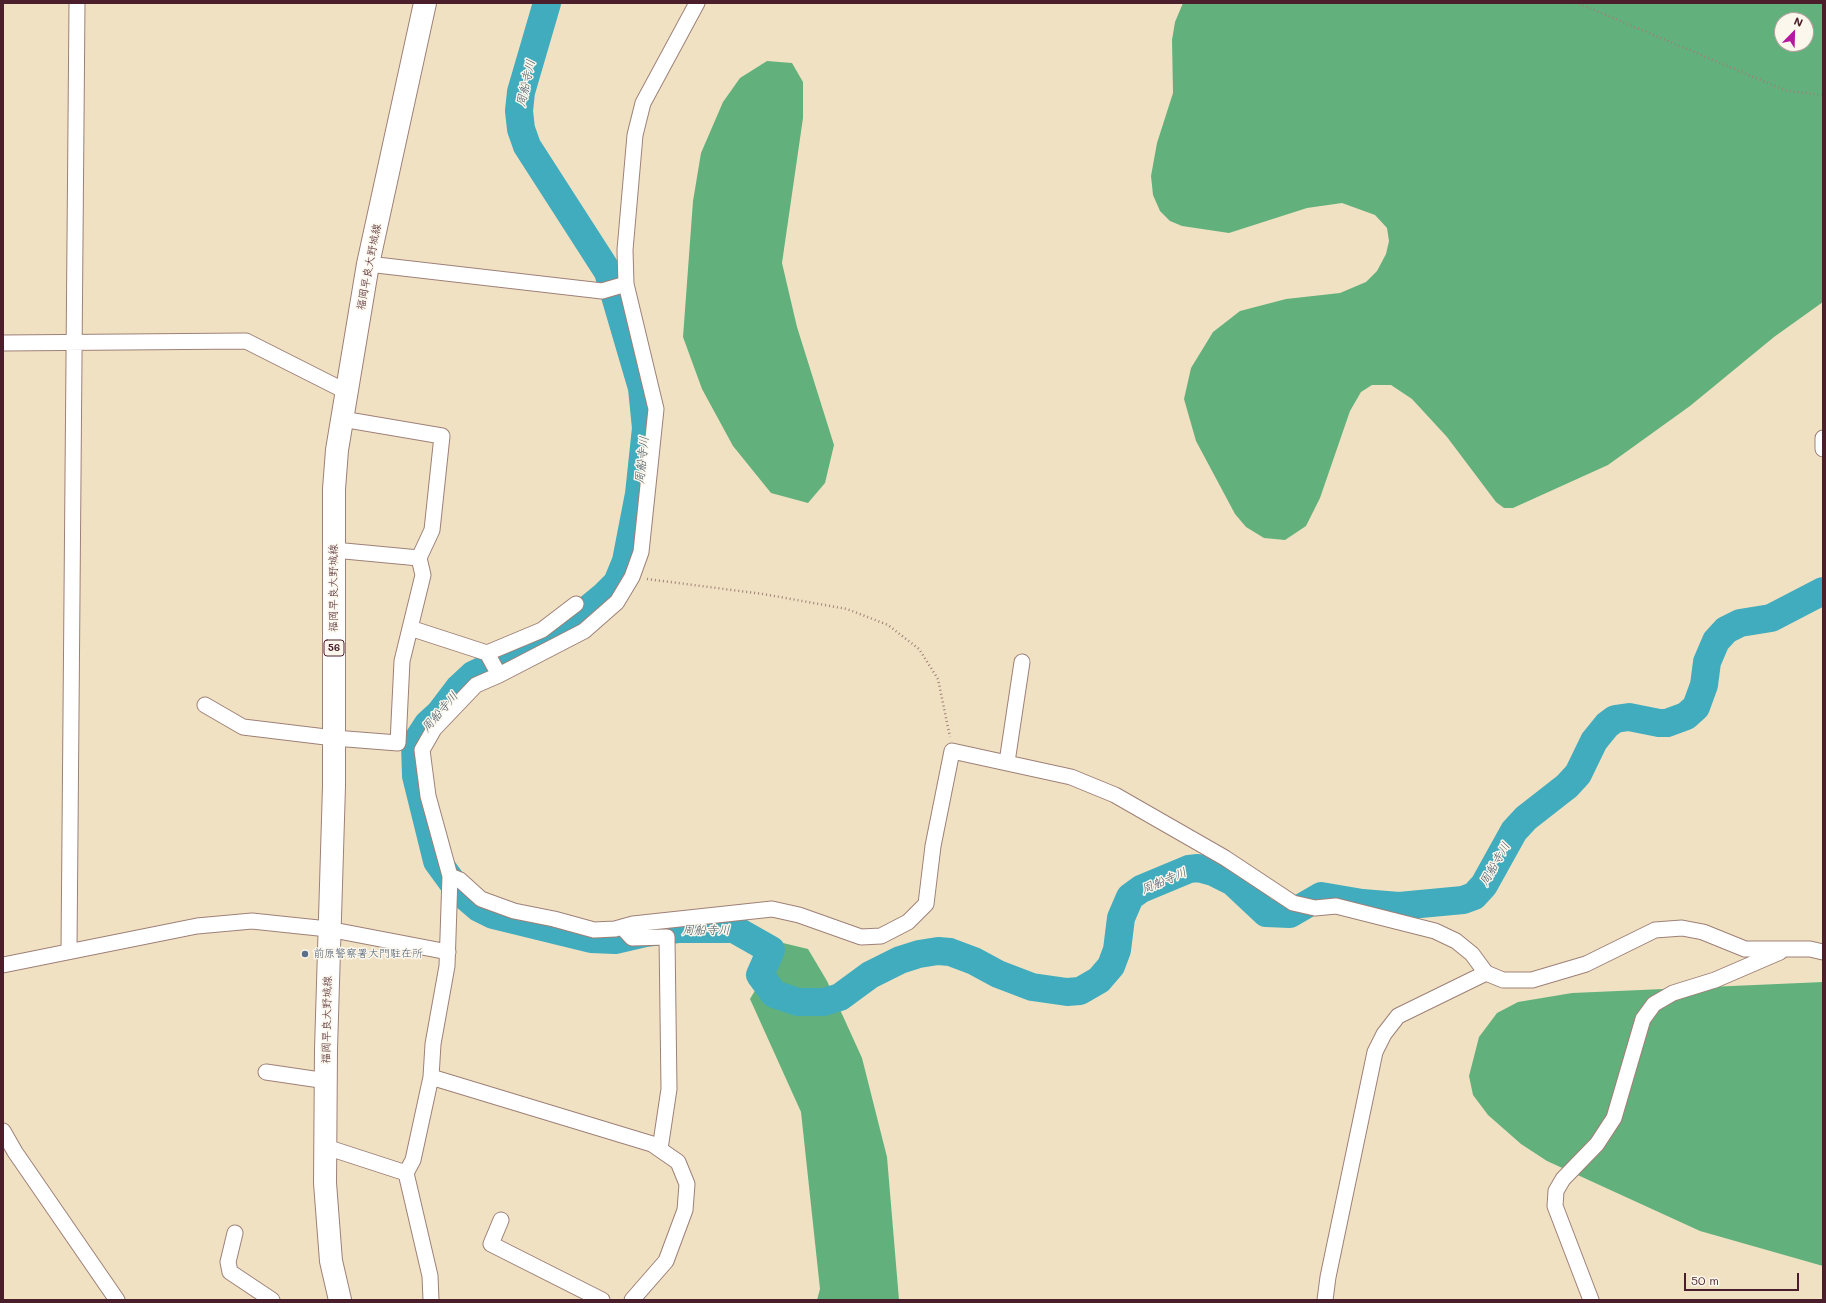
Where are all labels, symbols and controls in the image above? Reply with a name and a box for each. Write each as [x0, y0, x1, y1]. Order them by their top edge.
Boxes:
north arrow [1774, 12, 1814, 52]
text: N [1792, 13, 1805, 30]
water label: 周船寺川 [514, 58, 538, 108]
street label: 福岡早良大野城線 [354, 223, 384, 311]
water label: 周船寺川 [632, 435, 652, 485]
street label: 福岡早良大野城線 [327, 544, 341, 632]
road number: 56 [324, 640, 344, 656]
water label: 周船寺川 [419, 689, 461, 735]
water label: 周船寺川 [1477, 840, 1513, 888]
water label: 周船寺川 [1139, 865, 1189, 897]
water label: 周船寺川 [682, 923, 730, 937]
place label: 前原警察署大門駐在所 [313, 947, 423, 961]
marker: 前原警察署大門駐在所 [300, 949, 310, 959]
street label: 福岡早良大野城線 [320, 976, 334, 1064]
scale bar [1686, 1265, 1801, 1291]
text: 50 m [1691, 1272, 1719, 1288]

